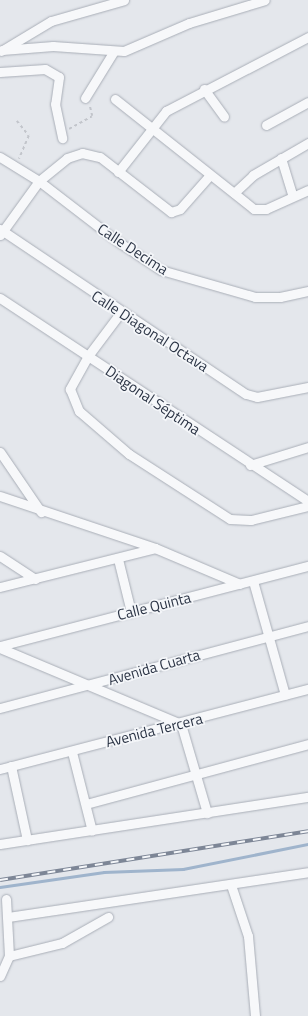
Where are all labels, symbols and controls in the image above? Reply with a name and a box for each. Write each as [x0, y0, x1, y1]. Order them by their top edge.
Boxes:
street label: Calle Decima [94, 220, 172, 278]
street label: Calle Diagonal Octava [88, 287, 212, 375]
street label: Diagonal Séptima [102, 362, 204, 438]
street label: Calle Quinta [115, 588, 193, 624]
street label: Avenida Cuarta [106, 645, 202, 689]
street label: Avenida Tercera [104, 709, 204, 751]

